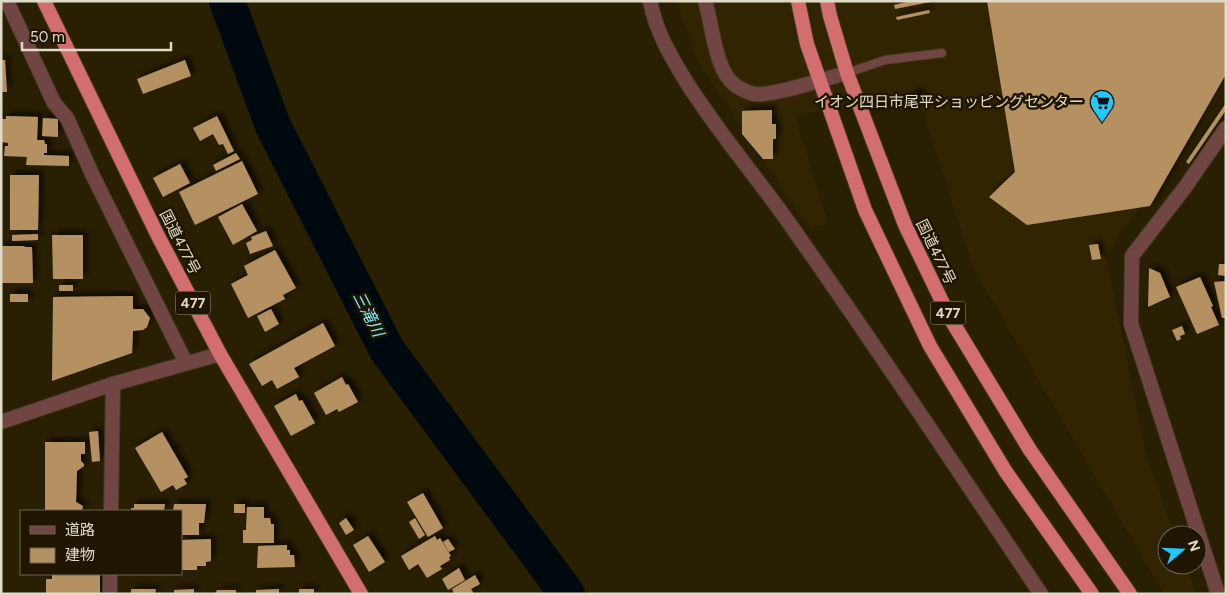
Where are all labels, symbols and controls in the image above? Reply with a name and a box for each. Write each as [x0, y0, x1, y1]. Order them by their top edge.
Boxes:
scale bar [22, 20, 171, 52]
text: 50 m [30, 28, 65, 46]
supermarket icon: イオン四日市尾平ショッピングセンター [1089, 89, 1115, 123]
place label: イオン四日市尾平ショッピングセンター [814, 93, 1084, 111]
street label: 国道477号 [156, 207, 204, 277]
street label: 国道477号 [912, 216, 960, 288]
water label: 三滝川 [349, 289, 389, 342]
road number: 477 [176, 292, 210, 314]
road number: 477 [930, 302, 966, 324]
legend [20, 510, 182, 575]
text: 道路 [65, 521, 95, 539]
north arrow [1157, 525, 1207, 575]
text: N [1184, 538, 1204, 554]
text: 建物 [65, 546, 95, 564]

